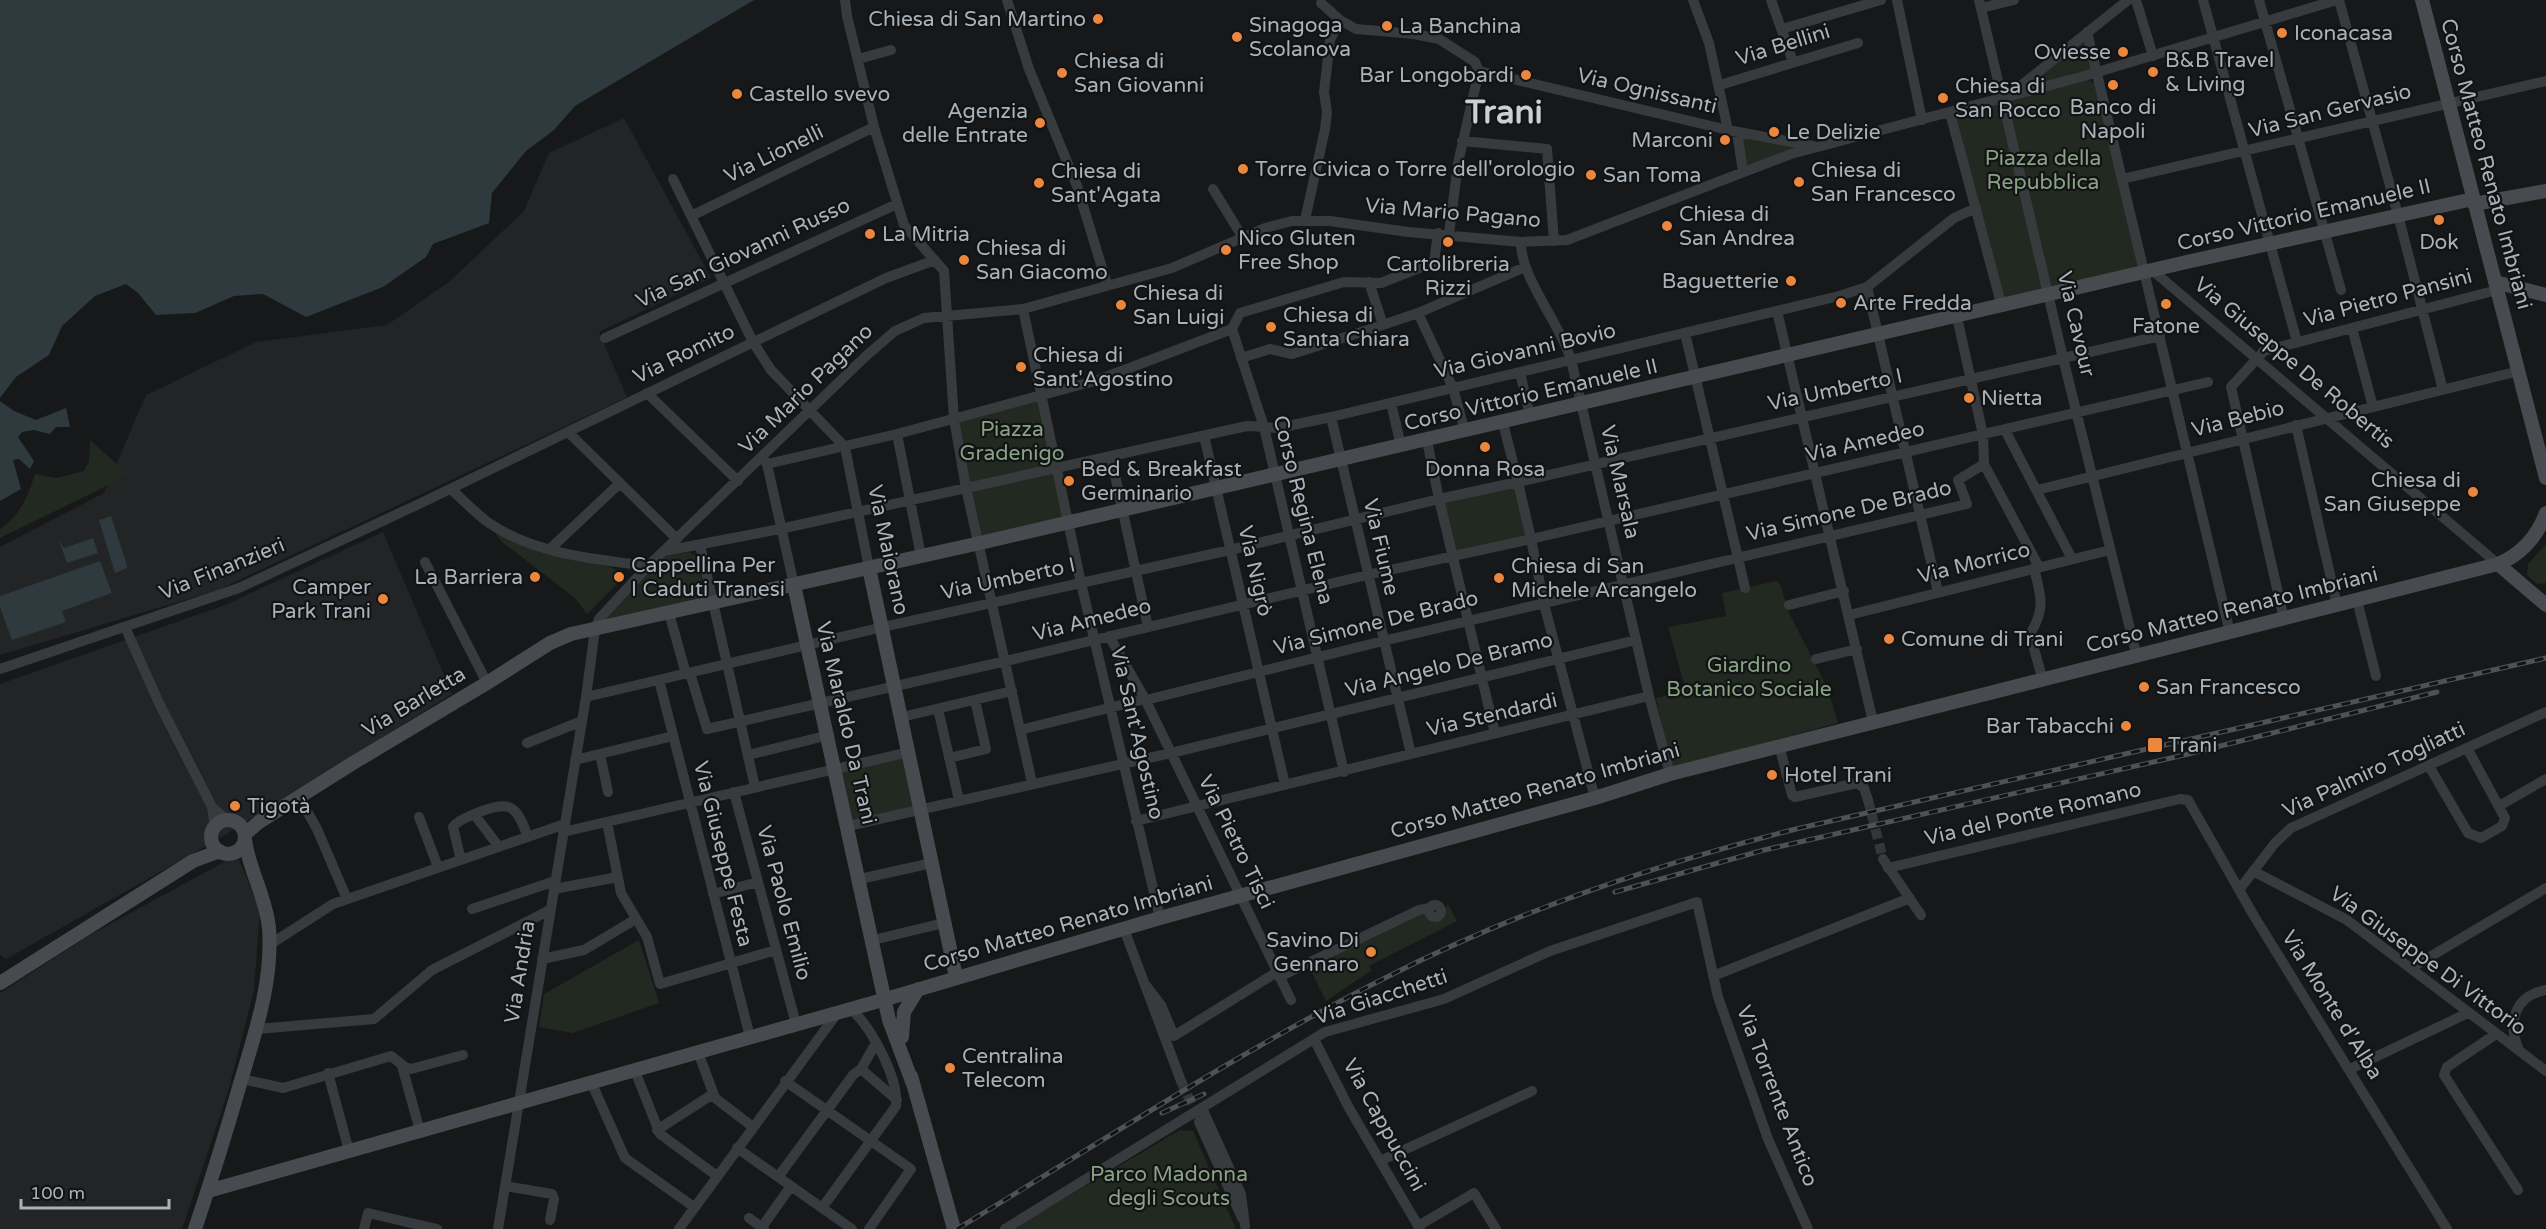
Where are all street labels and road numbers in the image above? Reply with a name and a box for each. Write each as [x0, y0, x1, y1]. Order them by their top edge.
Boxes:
street label: Corso Matteo Renato Imbriani [2435, 16, 2537, 312]
street label: Via Bellini [1733, 19, 1833, 71]
street label: Via Ognissanti [1575, 63, 1719, 119]
street label: Via San Gervasio [2246, 79, 2414, 143]
street label: Via Lionelli [720, 119, 828, 189]
street label: Corso Vittorio Emanuele II [2175, 174, 2433, 256]
street label: Via San Giovanni Russo [632, 192, 854, 314]
street label: Via Mario Pagano [1364, 193, 1542, 233]
street label: Via Pietro Pansini [2301, 263, 2475, 333]
street label: Via Cavour [2052, 269, 2100, 379]
street label: Via Giuseppe De Robertis [2189, 272, 2399, 454]
street label: Via Giovanni Bovio [1432, 318, 1618, 384]
street label: Via Romito [629, 319, 739, 389]
street label: Via Mario Pagano [734, 319, 878, 459]
street label: Corso Vittorio Emanuele II [1402, 354, 1660, 436]
street label: Via Umberto I [1765, 364, 1905, 416]
street label: Via Bebio [2189, 395, 2287, 443]
street label: Corso Regina Elena [1267, 413, 1339, 607]
street label: Via Amedeo [1803, 416, 1927, 468]
street label: Via Marsala [1595, 423, 1645, 541]
street label: Via Simone De Brado [1744, 475, 1954, 547]
street label: Via Maiorano [862, 483, 914, 617]
street label: Via Fiume [1358, 496, 1404, 598]
street label: Via Nigrò [1232, 523, 1278, 619]
street label: Via Finanzieri [156, 533, 288, 605]
street label: Via Morrico [1915, 537, 2033, 589]
street label: Via Umberto I [938, 553, 1078, 605]
street label: Corso Matteo Renato Imbriani [2083, 562, 2381, 658]
street label: Via Simone De Brado [1271, 585, 1481, 661]
street label: Via Amedeo [1030, 593, 1154, 647]
street label: Via Maraldo Da Trani [810, 619, 882, 827]
street label: Via Angelo De Bramo [1343, 627, 1555, 703]
street label: Via Sant'Agostino [1105, 644, 1169, 822]
street label: Via Barletta [358, 661, 470, 743]
street label: Via Stendardi [1424, 688, 1560, 742]
street label: Via Palmiro Togliatti [2279, 717, 2469, 823]
street label: Corso Matteo Renato Imbriani [1387, 738, 1683, 844]
street label: Via Giuseppe Festa [688, 759, 758, 949]
street label: Via Pietro Tisci [1193, 771, 1279, 913]
street label: Via del Ponte Romano [1922, 777, 2144, 851]
street label: Via Paolo Emilio [751, 823, 817, 983]
street label: Corso Matteo Renato Imbriani [920, 871, 1216, 977]
street label: Via Giuseppe Di Vittorio [2325, 881, 2531, 1041]
street label: Via Andria [500, 919, 540, 1025]
street label: Via Monte d'Alba [2276, 926, 2388, 1084]
street label: Via Giacchetti [1311, 964, 1451, 1030]
street label: Via Torrente Antico [1731, 1002, 1823, 1190]
street label: Via Cappuccini [1337, 1054, 1431, 1196]

